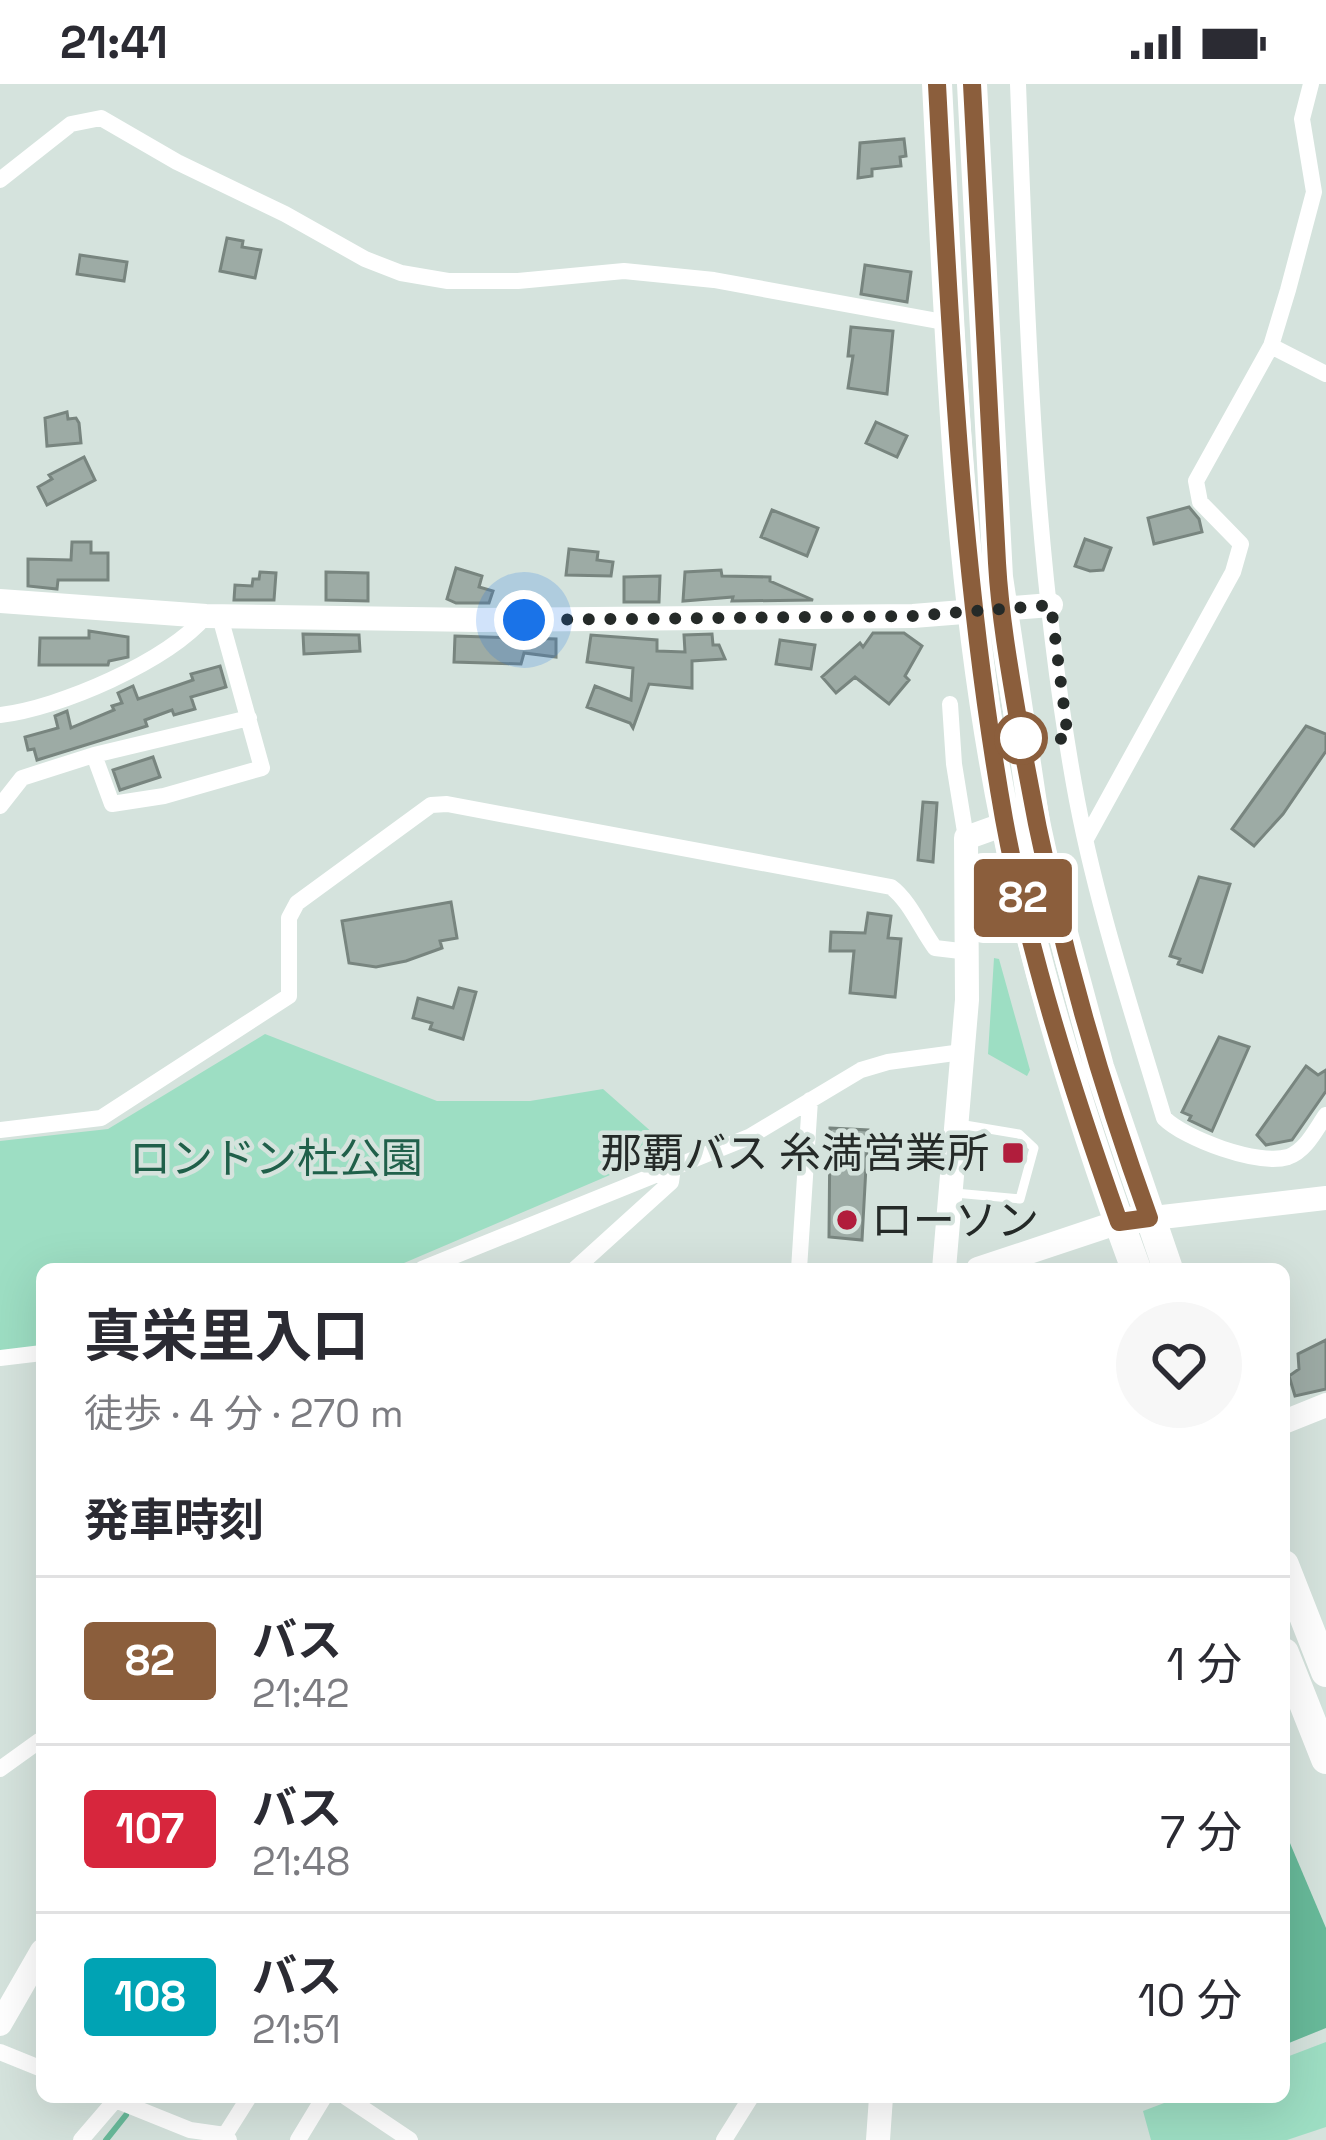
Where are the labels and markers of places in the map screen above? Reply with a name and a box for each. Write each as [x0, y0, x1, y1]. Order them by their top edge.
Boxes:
unlabelled marker [996, 713, 1046, 763]
place label: 那覇バス 糸満営業所 [600, 1127, 989, 1180]
marker: 那覇バス 糸満営業所 [1000, 1140, 1026, 1166]
place label: ローソン [871, 1194, 1039, 1247]
marker: ローソン [834, 1207, 860, 1233]

